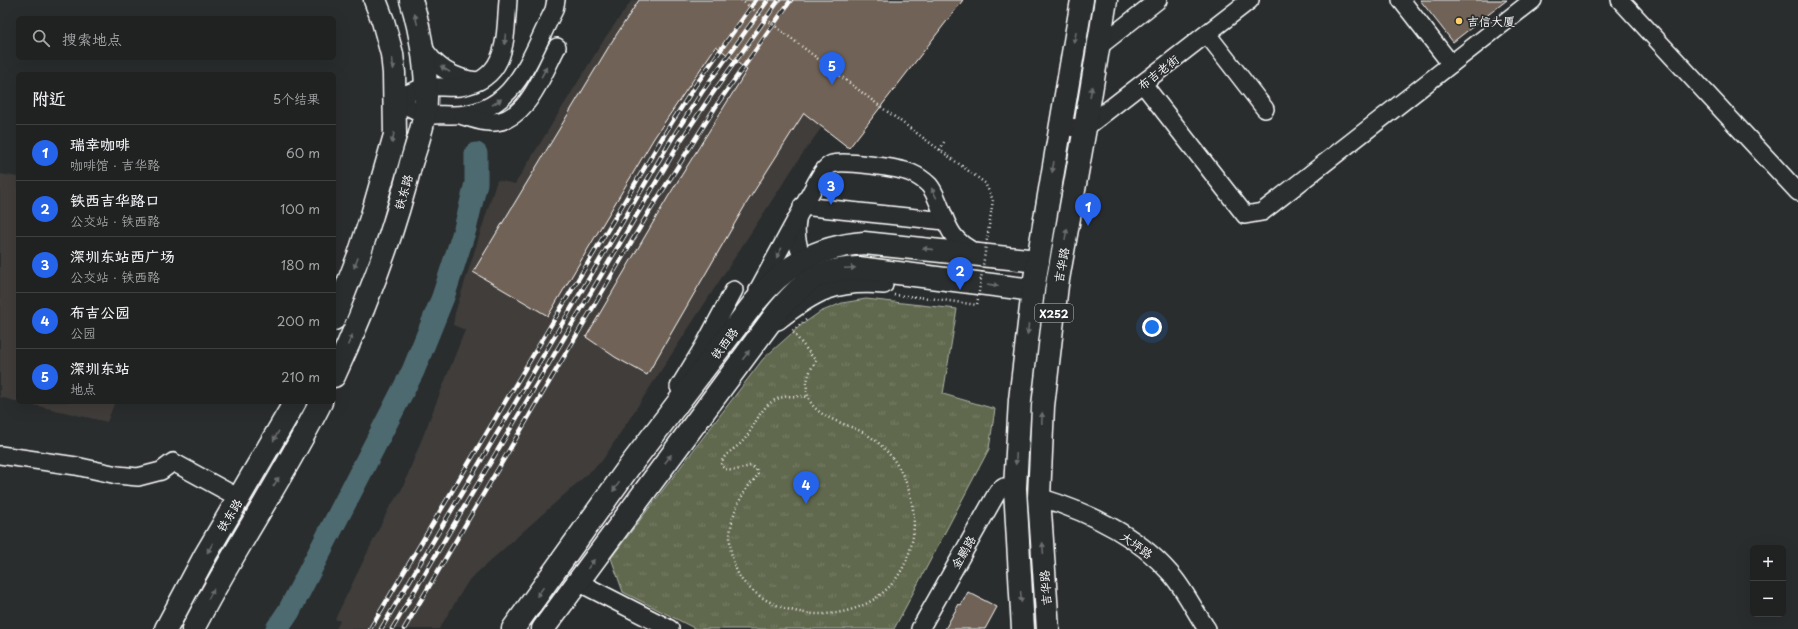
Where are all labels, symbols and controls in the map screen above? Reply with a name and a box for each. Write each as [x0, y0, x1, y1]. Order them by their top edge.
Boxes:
place label: 吉信大厦 [1467, 12, 1515, 30]
one-way arrow [413, 13, 419, 25]
search box [16, 16, 336, 60]
marker: 吉信大厦 [1454, 16, 1464, 26]
icon: search [30, 27, 52, 49]
text: 搜索地点 [62, 27, 122, 50]
one-way arrow [1071, 32, 1077, 45]
one-way arrow [501, 33, 508, 45]
street label: 布吉老街 [1134, 50, 1182, 94]
pin: 5 [819, 52, 845, 85]
one-way arrow [390, 58, 396, 70]
one-way arrow [439, 66, 451, 73]
one-way arrow [541, 66, 547, 78]
text: 附近 [32, 85, 66, 111]
one-way arrow [1088, 86, 1094, 98]
text: 5个结果 [273, 89, 320, 108]
one-way arrow [492, 98, 502, 106]
text: 瑞幸咖啡 [70, 132, 130, 155]
one-way arrow [390, 132, 396, 144]
text: 1 [42, 143, 48, 162]
text: 60 m [286, 143, 320, 162]
text: 咖啡馆 · 吉华路 [70, 155, 160, 174]
one-way arrow [1050, 161, 1056, 173]
street label: 铁东路 [389, 172, 417, 212]
pin: 3 [818, 172, 844, 205]
one-way arrow [931, 187, 937, 199]
text: 铁西吉华路口 [70, 188, 160, 211]
pin: 1 [1075, 193, 1101, 226]
text: 2 [40, 199, 50, 218]
text: 100 m [280, 199, 320, 218]
text: 公交站 · 铁西路 [70, 211, 160, 230]
one-way arrow [1063, 228, 1069, 240]
text: 深圳东站西广场 [70, 244, 175, 267]
one-way arrow [922, 246, 934, 252]
street label: 吉华路 [1049, 246, 1073, 284]
one-way arrow [776, 248, 782, 259]
text: 3 [41, 255, 49, 274]
text: 180 m [281, 255, 320, 274]
one-way arrow [353, 257, 359, 269]
pin: 2 [947, 257, 973, 290]
one-way arrow [844, 265, 856, 272]
text: 公交站 · 铁西路 [70, 267, 160, 286]
one-way arrow [987, 282, 999, 288]
text: 布吉公园 [70, 300, 130, 323]
road number: X252 [1035, 304, 1073, 322]
text: 4 [41, 311, 49, 330]
text: 200 m [277, 311, 320, 330]
your location [1142, 317, 1162, 337]
text: 公园 [70, 323, 96, 342]
street label: 铁西路 [706, 323, 742, 363]
one-way arrow [1025, 323, 1032, 335]
one-way arrow [347, 335, 353, 346]
one-way arrow [742, 350, 750, 360]
text: 深圳东站 [70, 356, 130, 379]
text: 5 [41, 367, 49, 386]
text: 210 m [281, 367, 320, 386]
text: 地点 [70, 379, 96, 398]
one-way arrow [1039, 411, 1045, 424]
one-way arrow [273, 430, 279, 442]
one-way arrow [1013, 453, 1020, 465]
one-way arrow [664, 454, 672, 465]
pin: 4 [793, 471, 819, 504]
one-way arrow [272, 477, 280, 487]
one-way arrow [612, 481, 620, 492]
street label: 铁东路 [212, 495, 246, 535]
street label: 大坪路 [1117, 527, 1157, 563]
street label: 金鹏路 [946, 532, 980, 572]
one-way arrow [206, 542, 213, 554]
one-way arrow [1039, 542, 1046, 554]
map controls [1750, 545, 1786, 617]
button: + [1750, 545, 1786, 581]
one-way arrow [587, 559, 595, 569]
street label: 吉华路 [1035, 569, 1055, 607]
button: − [1750, 581, 1786, 617]
one-way arrow [536, 587, 544, 597]
one-way arrow [207, 589, 214, 600]
one-way arrow [1018, 591, 1025, 603]

